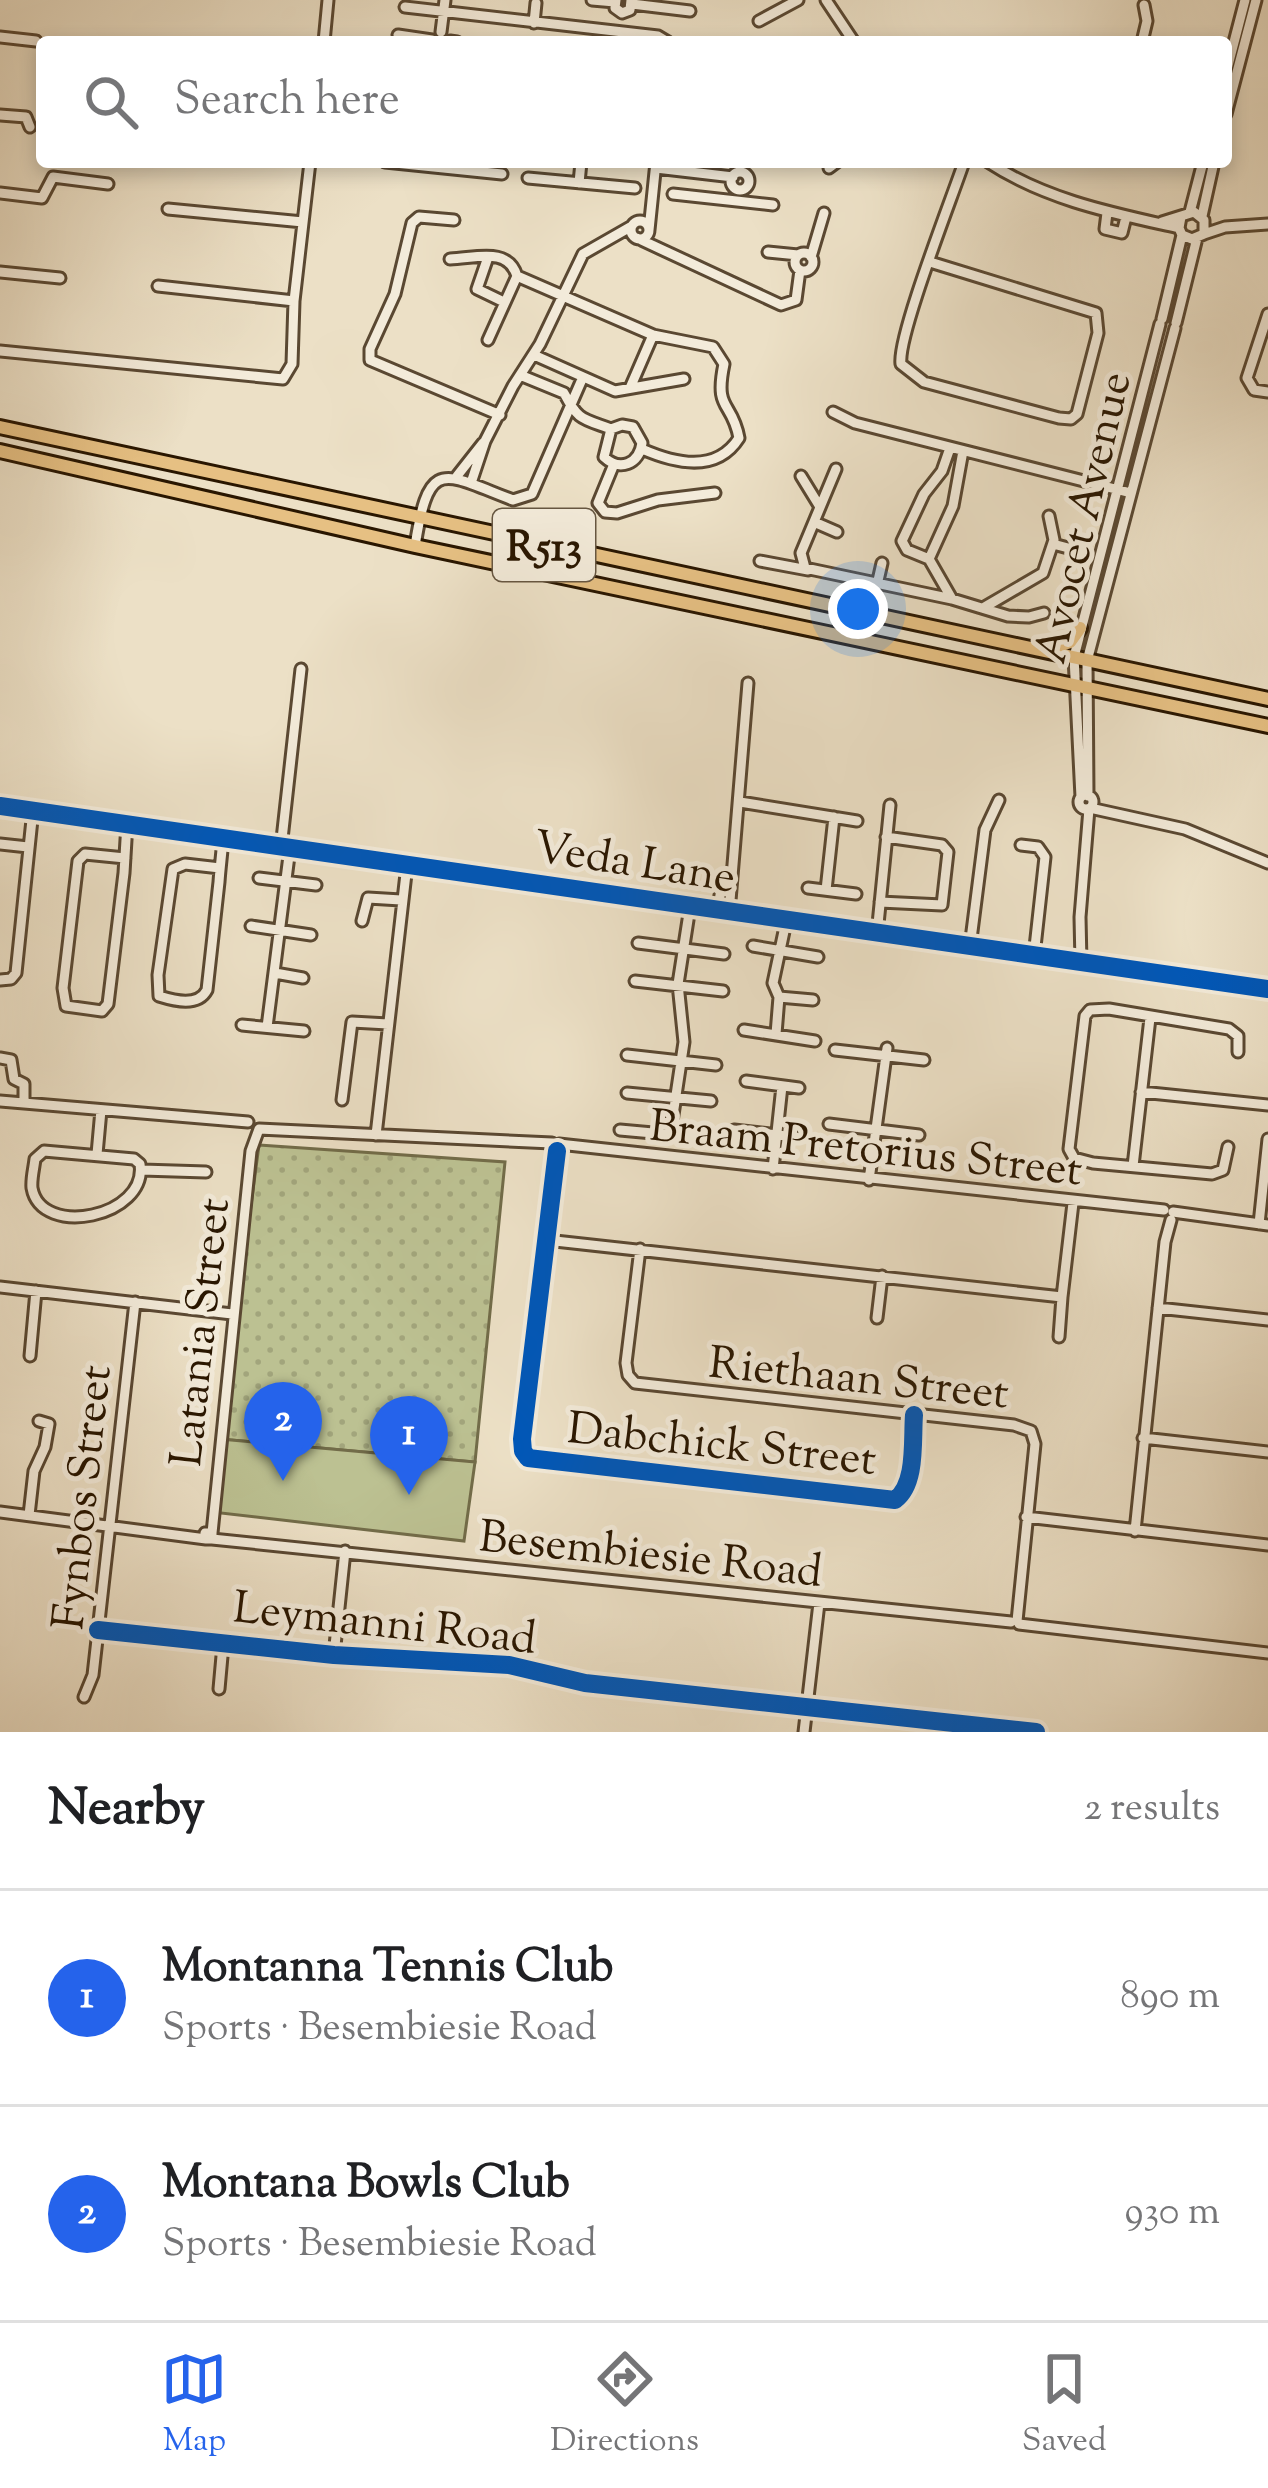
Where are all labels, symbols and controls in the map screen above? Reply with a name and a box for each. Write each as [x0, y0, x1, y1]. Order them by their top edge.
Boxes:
search box [36, 36, 1232, 168]
icon: search [78, 69, 144, 135]
text: Search here [174, 70, 400, 135]
street label: Avocet Avenue [1021, 366, 1151, 670]
road number: R513 [493, 509, 595, 581]
your location [828, 579, 888, 639]
street label: Veda Lane [528, 817, 740, 913]
street label: Braam Pretorius Street [646, 1096, 1085, 1207]
street label: Latania Street [157, 1195, 250, 1470]
street label: Riethaan Street [705, 1333, 1012, 1430]
street label: Fynbos Street [39, 1362, 132, 1633]
pin: 2 [244, 1382, 322, 1481]
pin: 1 [370, 1396, 448, 1495]
street label: Dabchick Street [564, 1399, 879, 1496]
street label: Besembiesie Road [476, 1507, 825, 1608]
street label: Leymanni Road [230, 1578, 539, 1675]
text: Nearby [48, 1774, 205, 1847]
text: 2 results [1084, 1782, 1220, 1838]
text: Montanna Tennis Club [162, 1937, 614, 2002]
text: 1 [80, 1970, 94, 2026]
text: 890 m [1120, 1970, 1220, 2026]
text: Sports · Besembiesie Road [162, 2002, 597, 2058]
text: Montana Bowls Club [162, 2153, 570, 2218]
text: 2 [78, 2186, 96, 2242]
text: 930 m [1124, 2186, 1220, 2242]
text: Sports · Besembiesie Road [162, 2218, 597, 2274]
tab: Map [161, 2346, 227, 2466]
tab: Directions [550, 2346, 699, 2466]
tab: Saved [1022, 2346, 1107, 2466]

